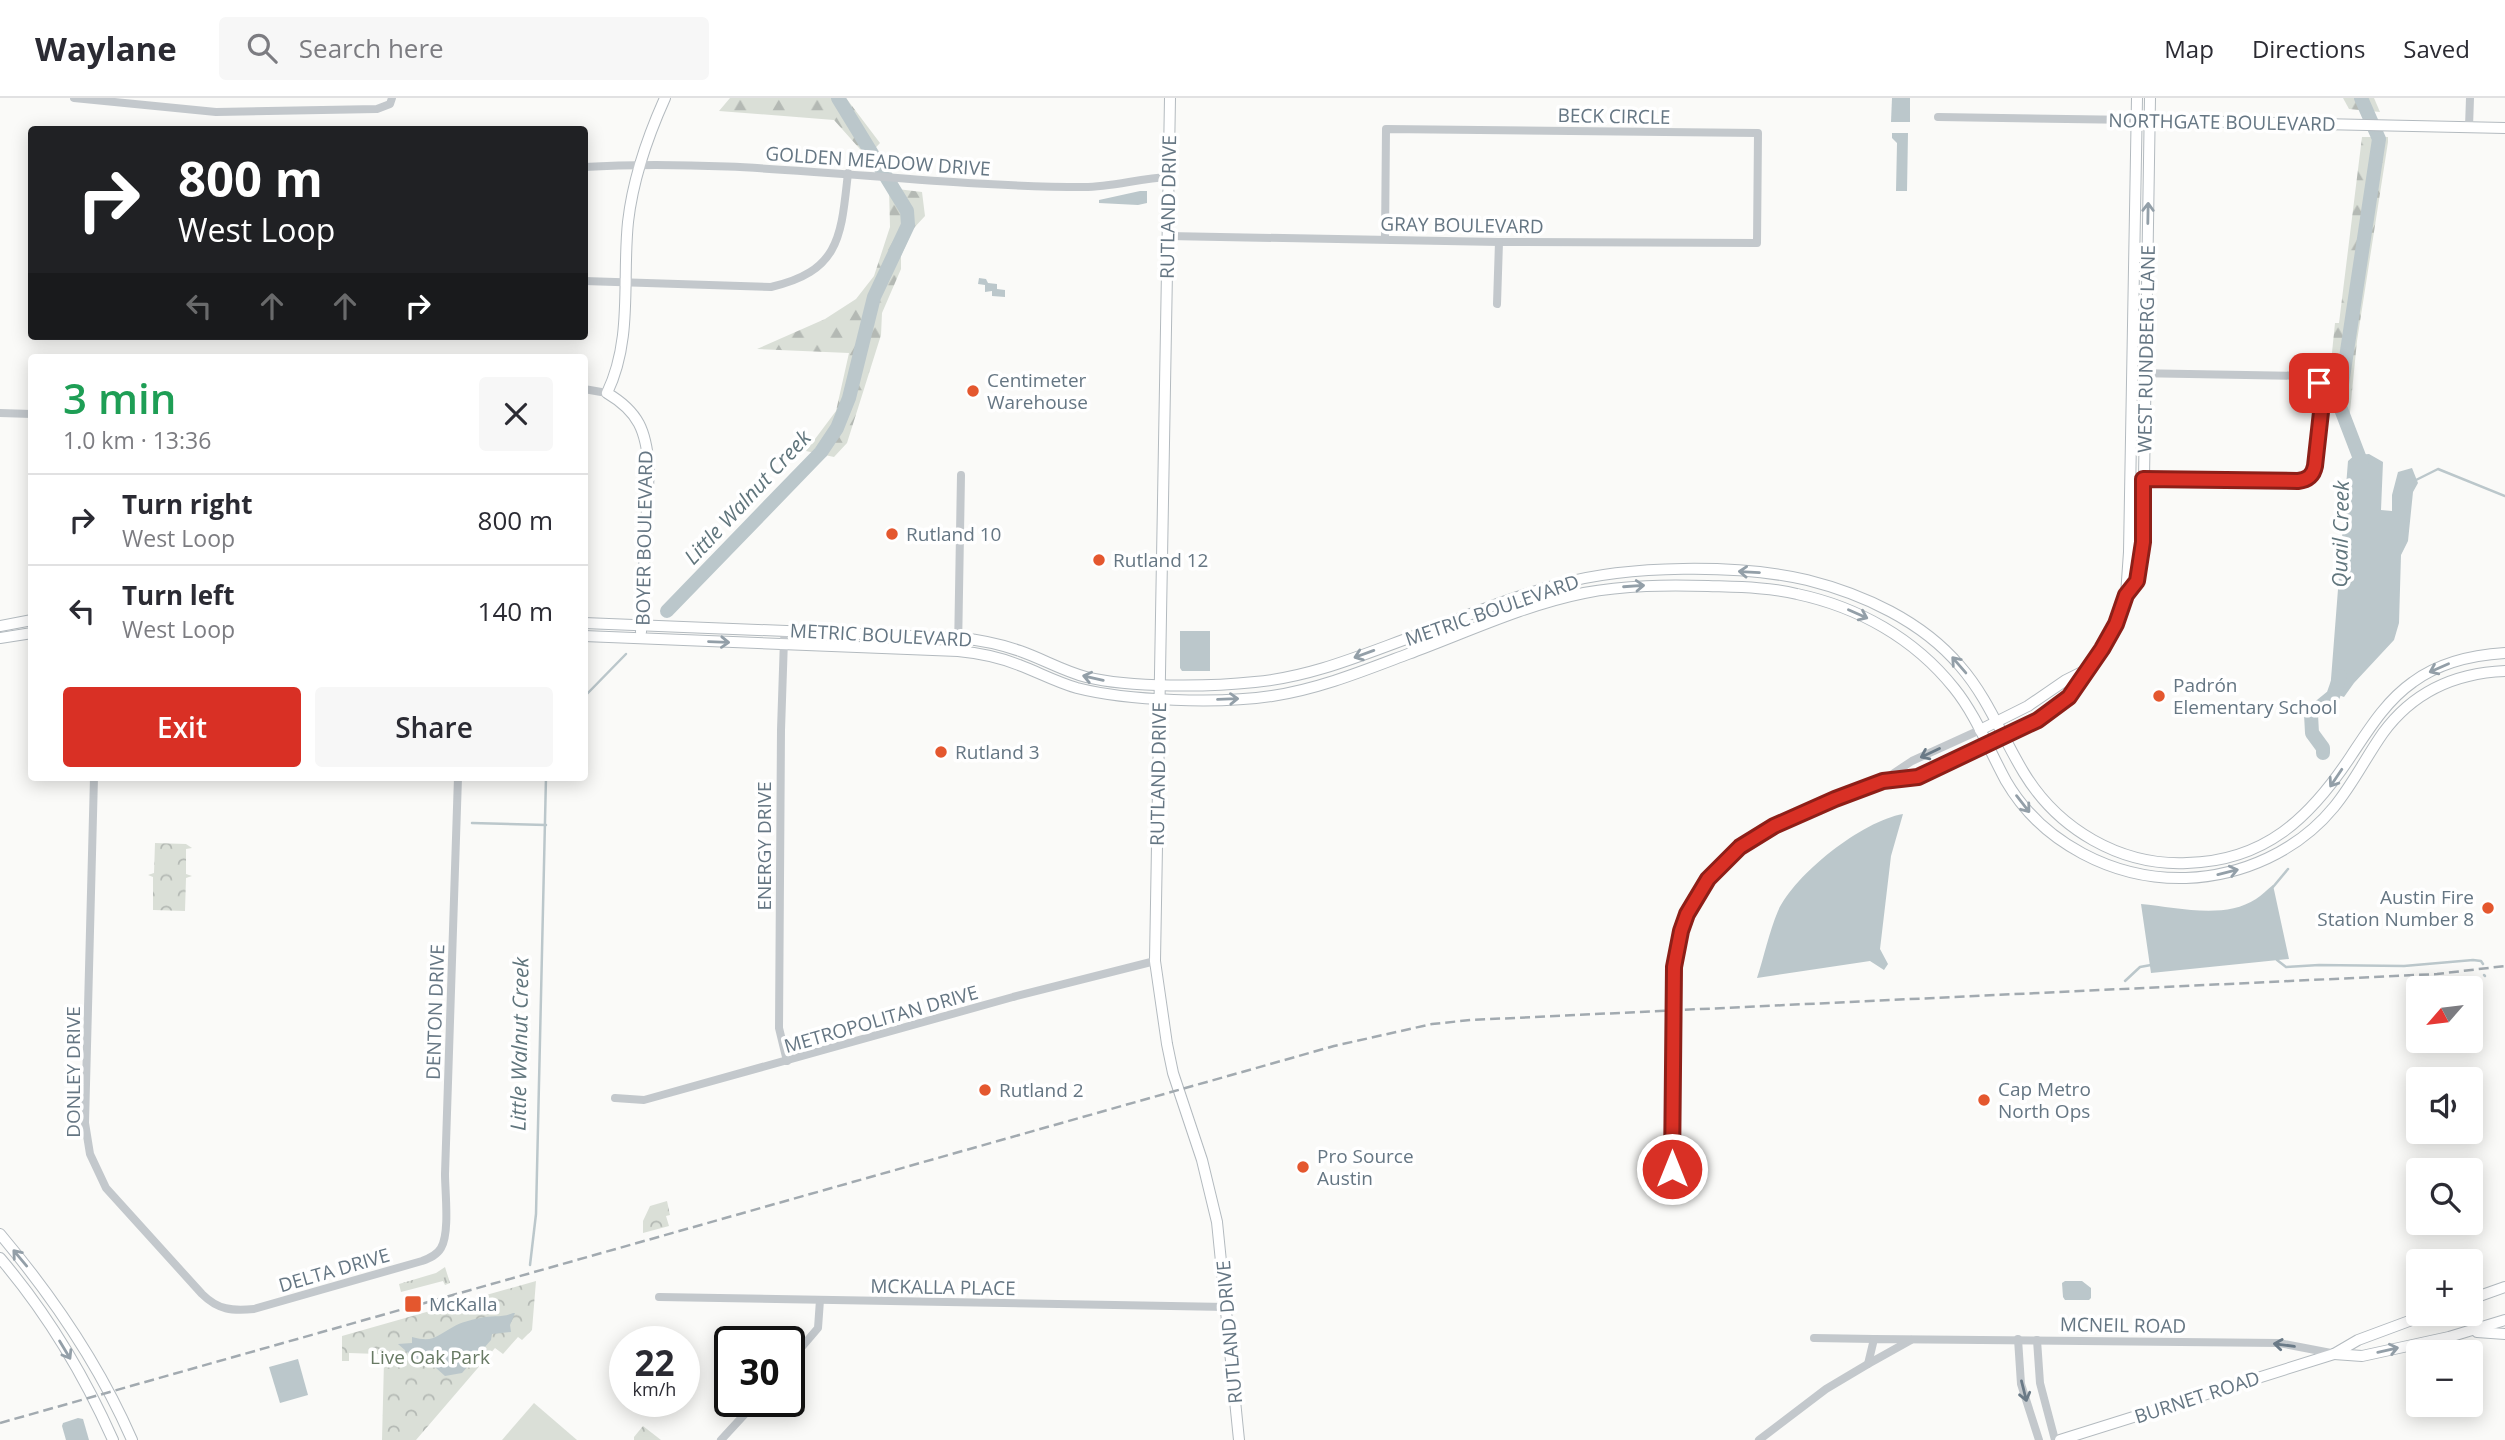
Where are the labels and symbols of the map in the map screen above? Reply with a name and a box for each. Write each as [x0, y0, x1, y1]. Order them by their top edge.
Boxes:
street label: BECK CIRCLE [1557, 102, 1671, 130]
street label: NORTHGATE BOULEVARD [2108, 107, 2336, 137]
street label: RUTLAND DRIVE [1154, 135, 1182, 279]
street label: GOLDEN MEADOW DRIVE [765, 140, 991, 182]
one-way arrow [2141, 202, 2155, 225]
street label: GRAY BOULEVARD [1380, 211, 1544, 239]
street label: WEST RUNDBERG LANE [2131, 245, 2161, 453]
pin [2289, 353, 2349, 413]
place label: Centimeter Warehouse [987, 367, 1088, 415]
marker: Centimeter Warehouse [965, 383, 981, 399]
water label: Little Walnut Creek [677, 423, 817, 570]
street label: BOYER BOULEVARD [629, 450, 659, 626]
water label: Quail Creek [2325, 480, 2355, 588]
place label: Rutland 10 [906, 521, 1001, 547]
marker: Rutland 10 [884, 526, 900, 542]
place label: Rutland 12 [1113, 547, 1208, 573]
marker: Rutland 12 [1091, 552, 1107, 568]
one-way arrow [1738, 565, 1761, 578]
street label: METRIC BOULEVARD [1402, 568, 1582, 652]
one-way arrow [1622, 579, 1645, 592]
one-way arrow [1846, 608, 1868, 621]
street label: METRIC BOULEVARD [789, 617, 973, 653]
one-way arrow [708, 635, 731, 648]
one-way arrow [1353, 649, 1375, 661]
one-way arrow [1952, 657, 1968, 675]
one-way arrow [2429, 662, 2450, 675]
one-way arrow [1082, 671, 1105, 684]
place label: Padrón Elementary School [2173, 672, 2337, 720]
marker: Padrón Elementary School [2151, 688, 2167, 704]
one-way arrow [1217, 693, 1240, 706]
street label: RUTLAND DRIVE [1144, 702, 1172, 846]
place label: Rutland 3 [955, 739, 1040, 765]
marker: Rutland 3 [933, 744, 949, 760]
one-way arrow [1920, 747, 1941, 760]
one-way arrow [2329, 768, 2343, 787]
street label: ENERGY DRIVE [751, 781, 777, 911]
one-way arrow [2016, 794, 2031, 813]
one-way arrow [2216, 865, 2238, 878]
place label: Austin Fire Station Number 8 [2317, 884, 2474, 932]
marker: Austin Fire Station Number 8 [2480, 900, 2496, 916]
street label: DENTON DRIVE [420, 944, 450, 1080]
water label: Little Walnut Creek [503, 956, 535, 1131]
north arrow [2406, 976, 2483, 1054]
street label: METROPOLITAN DRIVE [781, 979, 981, 1059]
street label: DONLEY DRIVE [60, 1006, 86, 1138]
place label: Cap Metro North Ops [1998, 1076, 2091, 1124]
place label: Rutland 2 [999, 1077, 1084, 1103]
marker: Rutland 2 [977, 1082, 993, 1098]
marker: Cap Metro North Ops [1976, 1092, 1992, 1108]
position arrow [1635, 1132, 1709, 1206]
place label: Pro Source Austin [1317, 1143, 1414, 1191]
marker: Pro Source Austin [1295, 1159, 1311, 1175]
street label: DELTA DRIVE [275, 1242, 393, 1298]
one-way arrow [13, 1249, 29, 1267]
street label: RUTLAND DRIVE [1210, 1259, 1248, 1405]
street label: MCKALLA PLACE [870, 1273, 1016, 1301]
place label: McKalla [429, 1291, 498, 1317]
marker: McKalla [403, 1294, 423, 1314]
street label: MCNEIL ROAD [2060, 1311, 2186, 1339]
speed limit sign: 30 [714, 1326, 805, 1417]
one-way arrow [2273, 1338, 2296, 1351]
one-way arrow [58, 1340, 72, 1360]
one-way arrow [2376, 1343, 2399, 1357]
park label: Live Oak Park [370, 1344, 490, 1370]
street label: BURNET ROAD [2131, 1364, 2263, 1430]
one-way arrow [2018, 1379, 2031, 1401]

